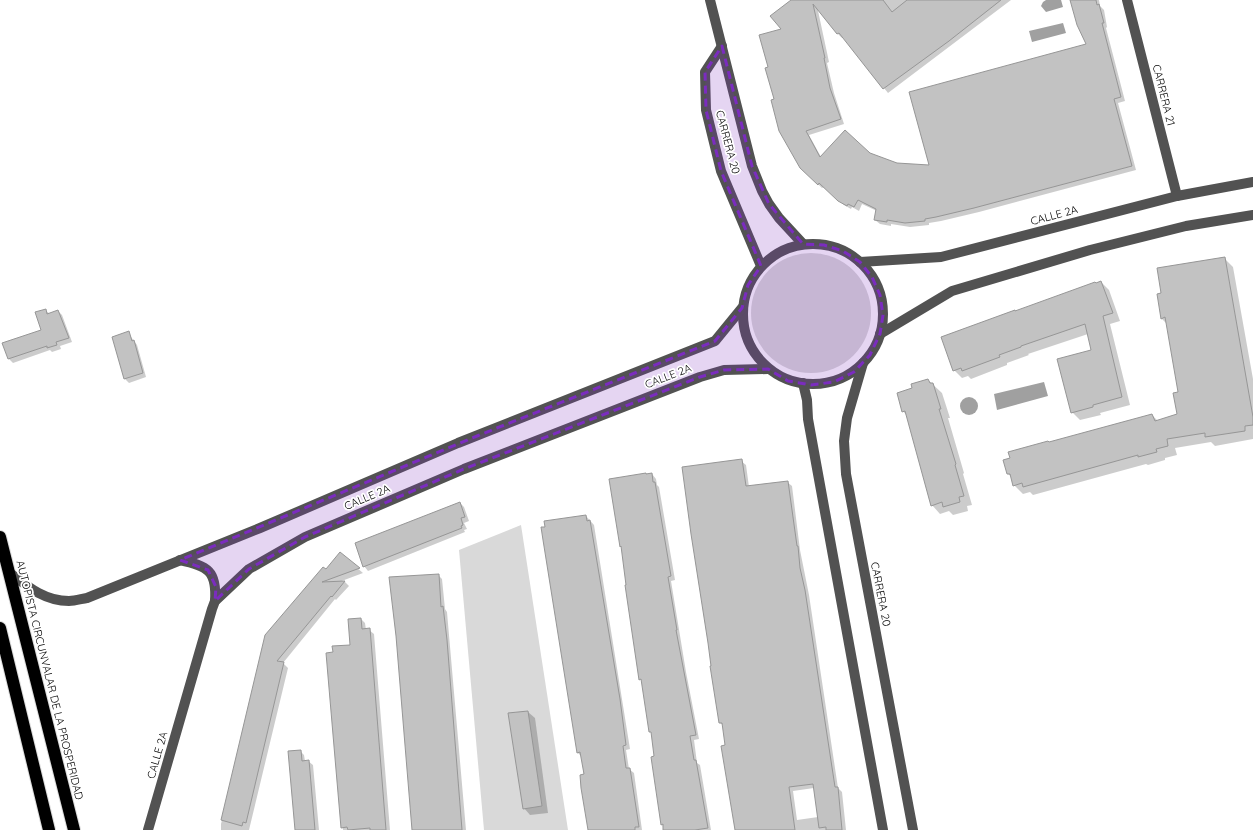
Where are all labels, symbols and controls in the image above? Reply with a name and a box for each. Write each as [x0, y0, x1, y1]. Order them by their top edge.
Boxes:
street label: CARRERA 21 [1150, 63, 1178, 127]
street label: CARRERA 20 [713, 109, 743, 175]
street label: CALLE 2A [1029, 202, 1079, 228]
street label: CALLE 2A [643, 361, 693, 391]
street label: CALLE 2A [342, 481, 392, 513]
street label: AUTOPISTA CIRCUNVALAR DE LA PROSPERIDAD [13, 559, 87, 801]
street label: CARRERA 20 [868, 561, 894, 627]
street label: CALLE 2A [144, 730, 170, 780]

